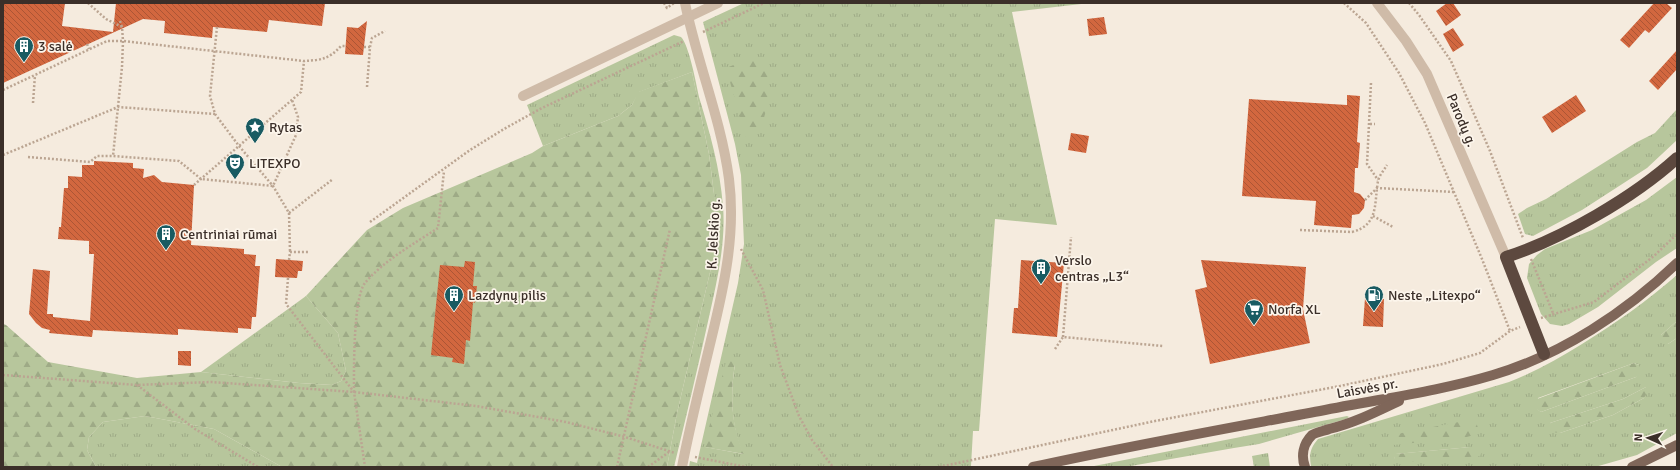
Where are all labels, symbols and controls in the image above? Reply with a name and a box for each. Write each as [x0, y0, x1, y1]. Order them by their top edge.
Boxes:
building icon: 3 salė [13, 35, 35, 63]
place label: 3 salė [38, 38, 73, 55]
street label: Parodų g. [1443, 91, 1480, 149]
place icon: Rytas [244, 116, 266, 144]
place label: Rytas [269, 119, 302, 136]
theatre icon: LITEXPO [224, 152, 246, 180]
place label: LITEXPO [249, 155, 300, 172]
street label: K. Jelskio g. [703, 198, 724, 270]
building icon: Centriniai rūmai [155, 223, 177, 251]
place label: Centriniai rūmai [180, 226, 277, 243]
place label: Verslo centras „L3“ [1055, 252, 1129, 285]
building icon: Verslo centras „L3“ [1030, 257, 1052, 285]
building icon: Lazdynų pilis [443, 284, 465, 312]
fuel station icon: Neste „Litexpo“ [1363, 284, 1385, 312]
place label: Lazdynų pilis [468, 287, 546, 304]
place label: Neste „Litexpo“ [1388, 287, 1481, 304]
supermarket icon: Norfa XL [1243, 298, 1265, 326]
place label: Norfa XL [1268, 301, 1321, 318]
street label: Laisvės pr. [1335, 375, 1399, 402]
north arrow [1628, 418, 1668, 458]
text: N [1632, 433, 1645, 442]

